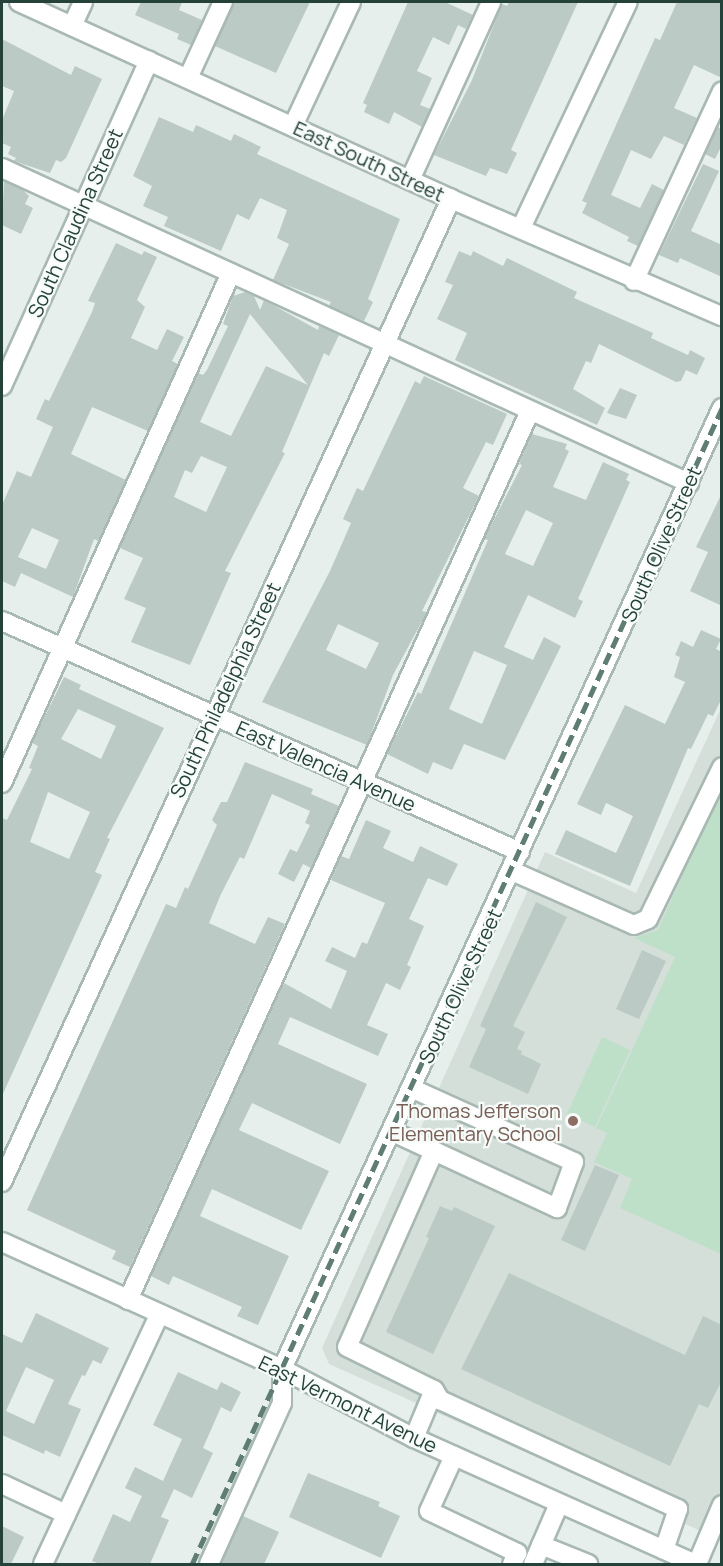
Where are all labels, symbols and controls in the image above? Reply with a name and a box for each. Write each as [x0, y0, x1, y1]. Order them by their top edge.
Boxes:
street label: East South Street [290, 116, 448, 206]
street label: South Claudina Street [23, 125, 127, 321]
street label: South Olive Street [616, 462, 706, 626]
street label: South Philadelphia Street [165, 579, 285, 801]
street label: East Valencia Avenue [232, 716, 420, 816]
street label: South Olive Street [414, 905, 506, 1067]
place label: Thomas Jefferson Elementary School [389, 1098, 561, 1145]
marker: Thomas Jefferson Elementary School [566, 1114, 580, 1128]
street label: East Vermont Avenue [255, 1350, 441, 1458]

